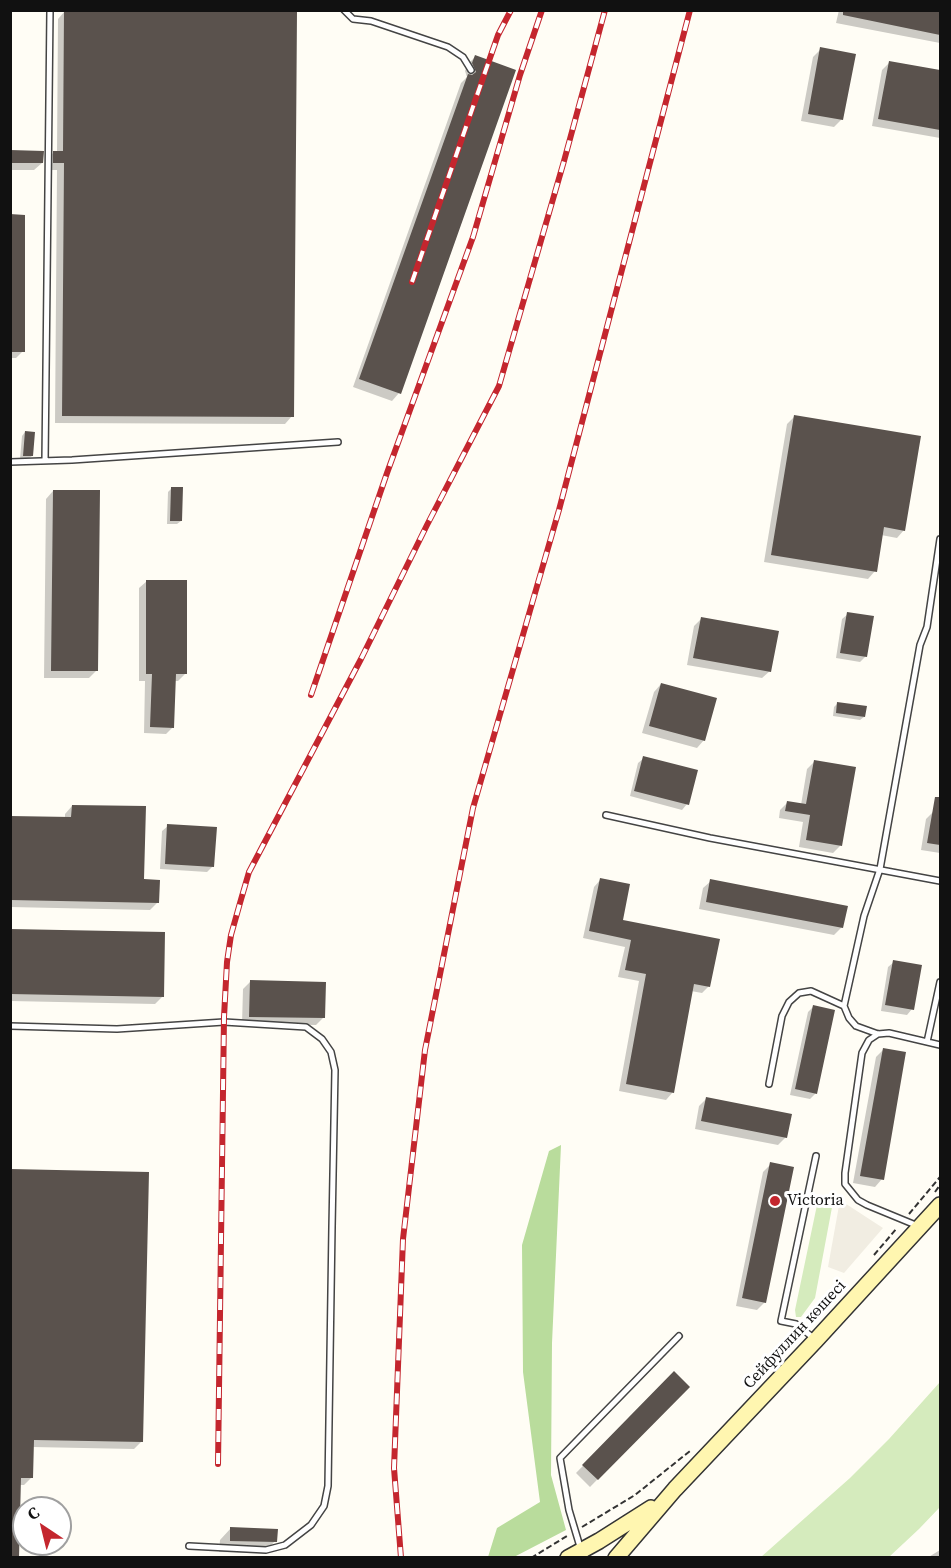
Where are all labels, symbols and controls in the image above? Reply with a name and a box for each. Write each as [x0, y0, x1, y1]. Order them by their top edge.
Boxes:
place label: Victoria [787, 1191, 844, 1211]
marker: Victoria [768, 1194, 782, 1208]
street label: Сейфуллин көшесі [740, 1277, 850, 1393]
north arrow [12, 1496, 72, 1556]
text: С [22, 1501, 43, 1525]

